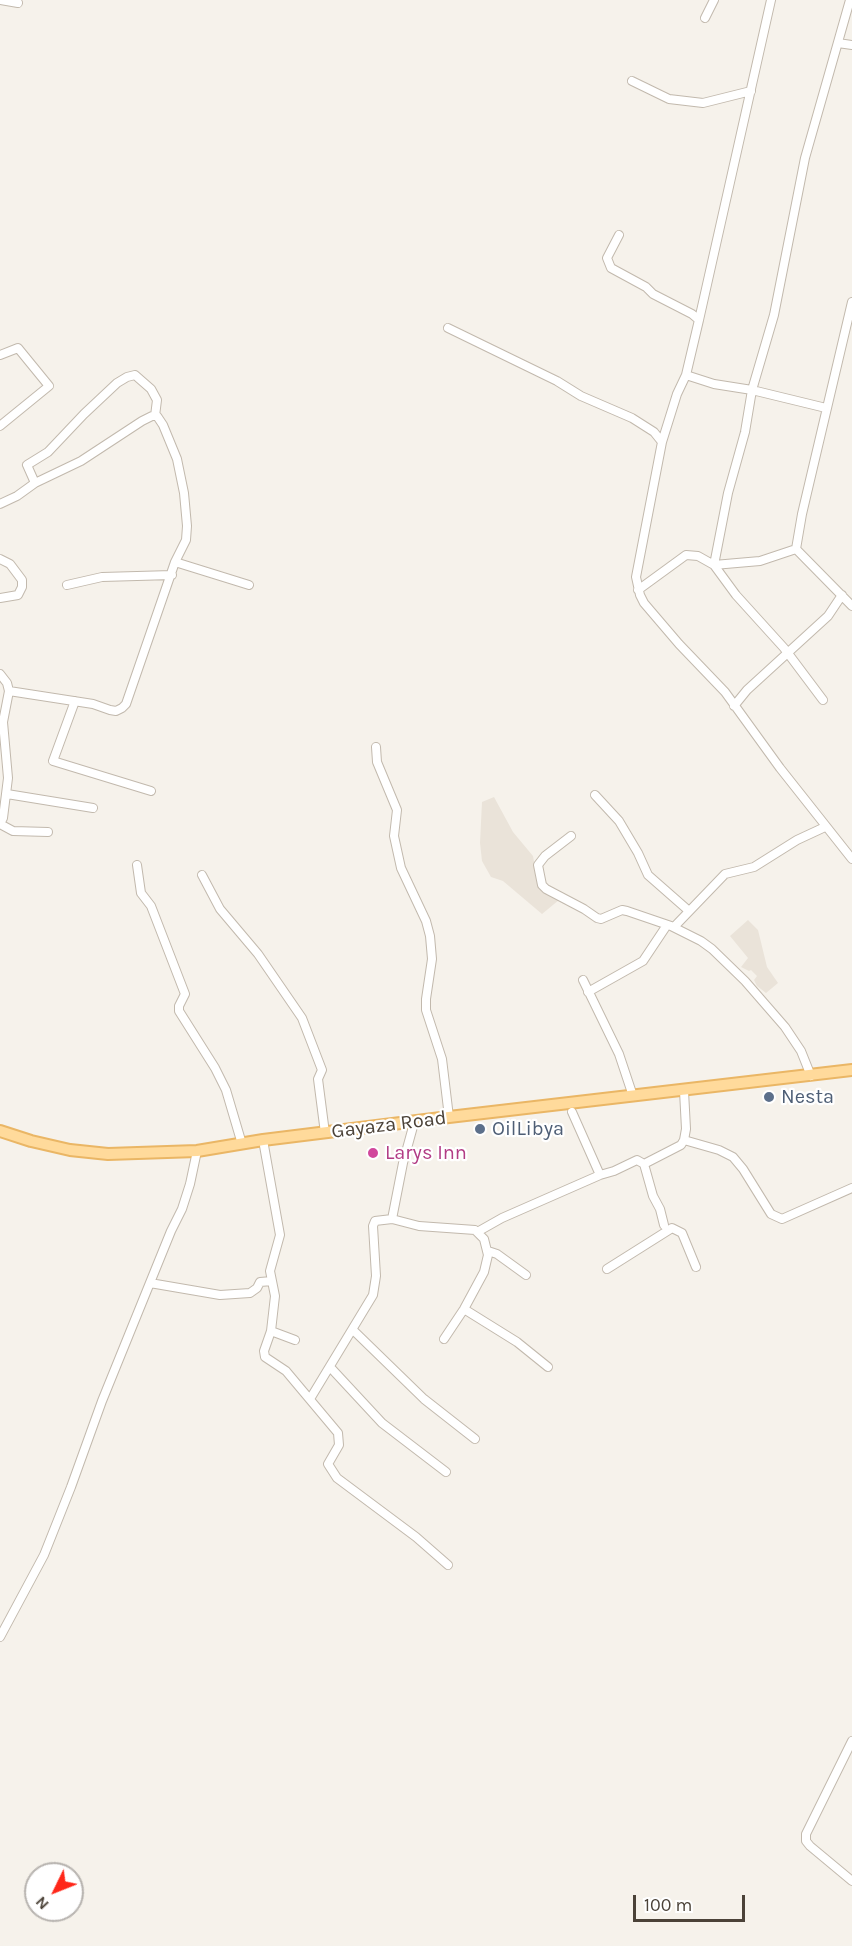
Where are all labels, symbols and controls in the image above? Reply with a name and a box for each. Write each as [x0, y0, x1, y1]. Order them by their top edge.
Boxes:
place label: Nesta [781, 1085, 834, 1109]
marker: Nesta [762, 1090, 776, 1104]
street label: Gayaza Road [330, 1106, 448, 1144]
place label: OilLibya [492, 1117, 564, 1141]
marker: OilLibya [473, 1122, 487, 1136]
place label: Larys Inn [385, 1141, 467, 1165]
marker: Larys Inn [366, 1146, 380, 1160]
north arrow [24, 1862, 84, 1922]
scale bar [636, 1883, 748, 1921]
text: N [31, 1893, 53, 1914]
text: 100 m [644, 1894, 692, 1916]

